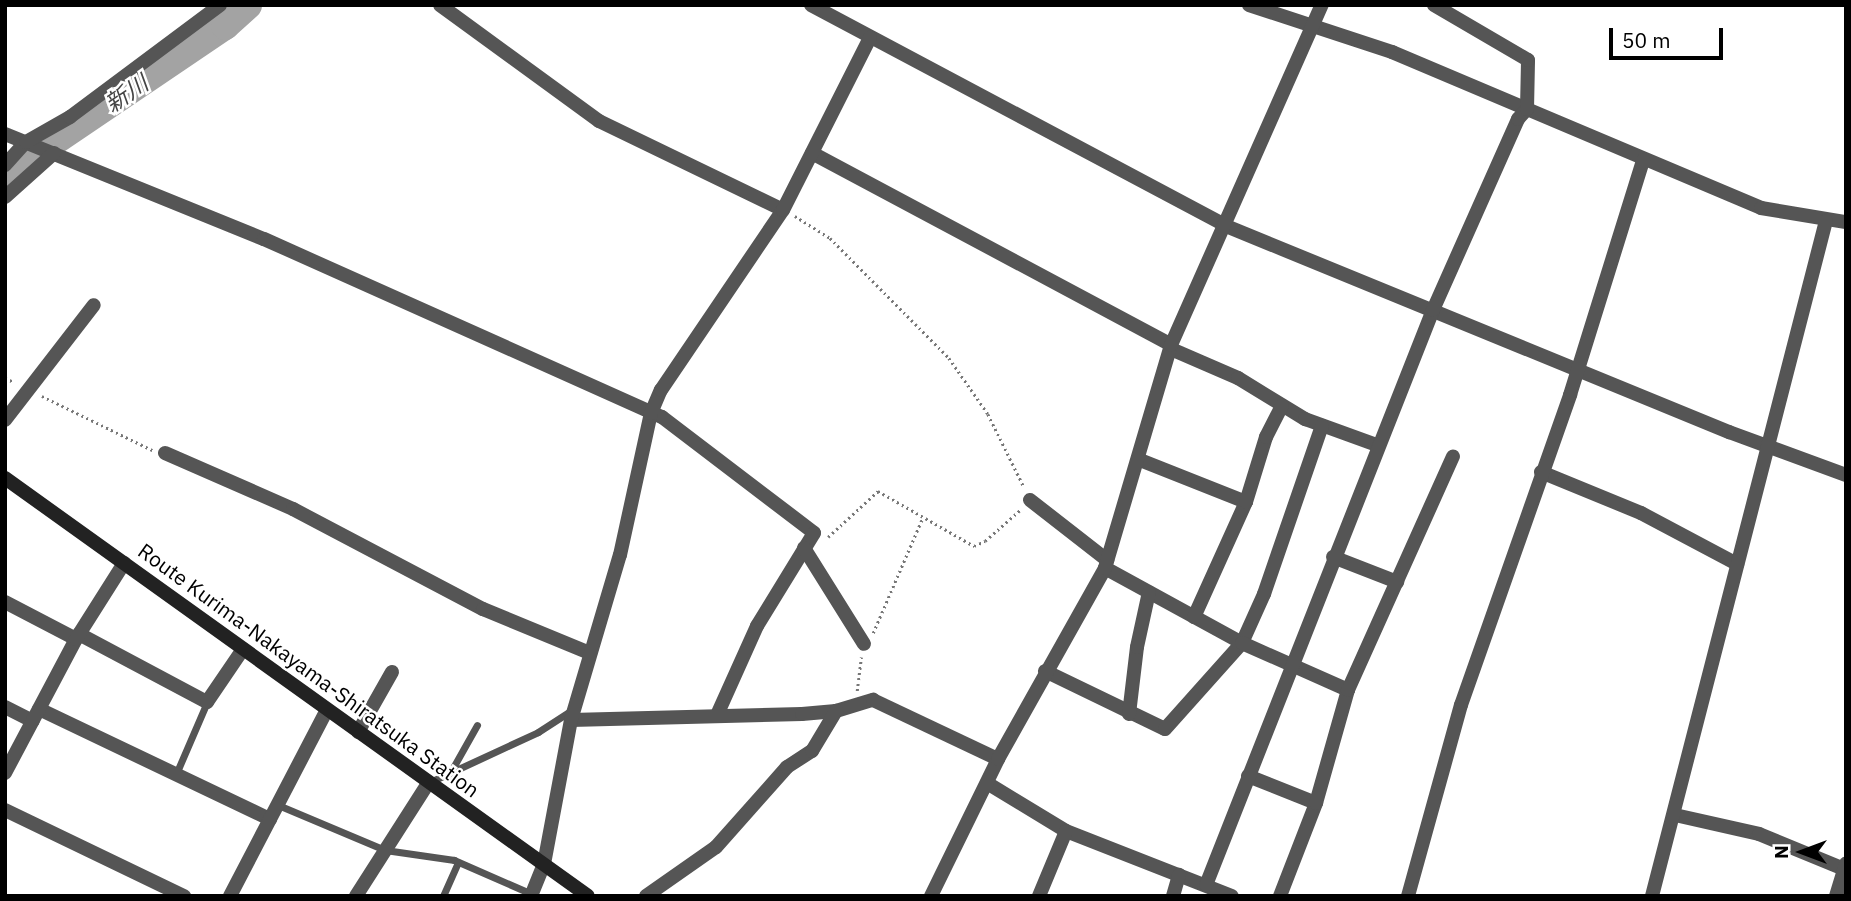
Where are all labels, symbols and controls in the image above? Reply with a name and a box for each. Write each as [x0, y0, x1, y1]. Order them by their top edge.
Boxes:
scale bar [1613, 14, 1727, 58]
text: 50 m [1622, 26, 1671, 54]
water label: 新川 [99, 69, 153, 117]
street label: Route Kurima-Nakayama-Shiratsuka Station [134, 538, 484, 802]
north arrow [1767, 817, 1837, 887]
text: N [1769, 845, 1793, 859]

